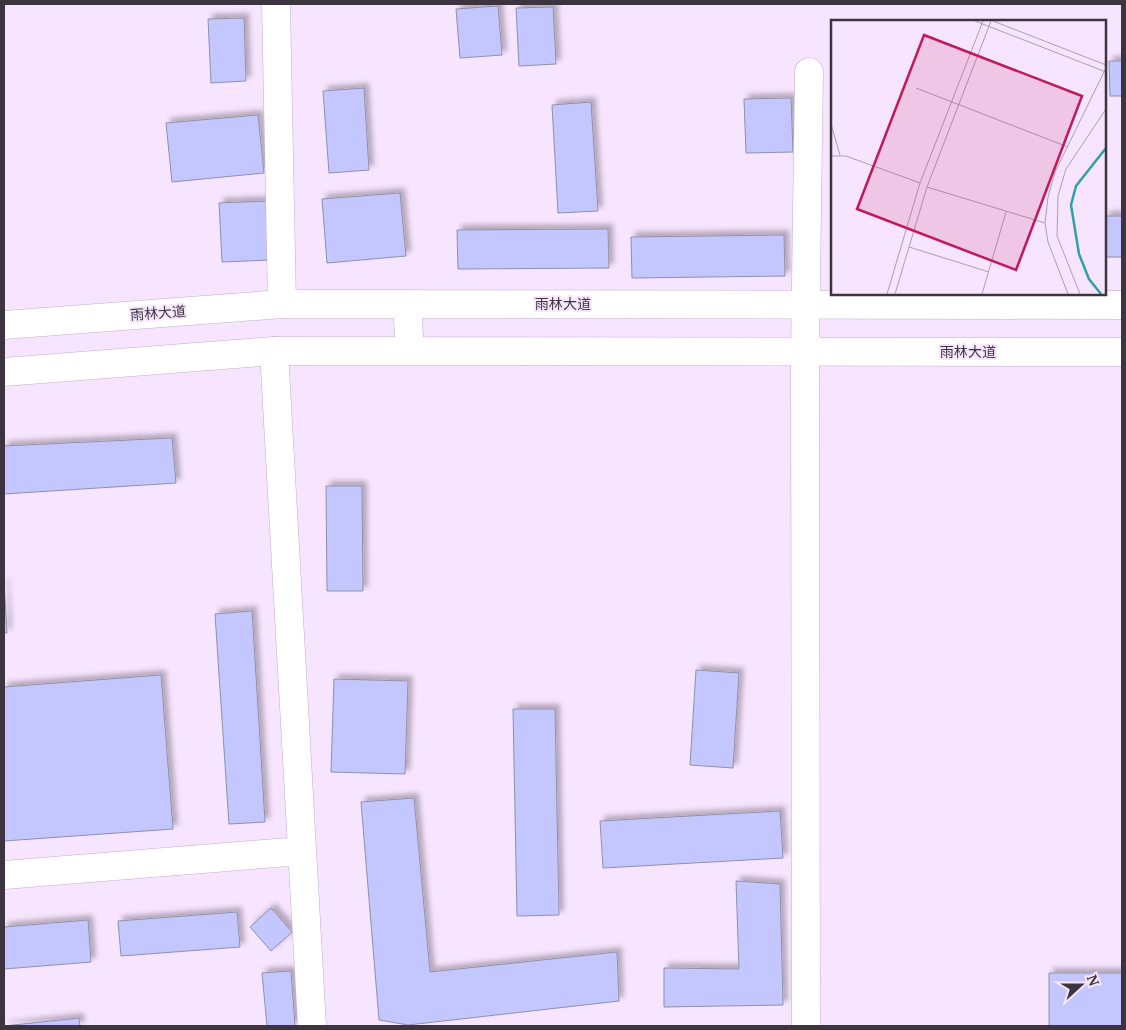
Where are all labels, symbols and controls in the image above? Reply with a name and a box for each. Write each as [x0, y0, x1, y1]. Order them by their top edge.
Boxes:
inset map [831, 20, 1106, 295]
street label: 雨林大道 [535, 294, 591, 313]
street label: 雨林大道 [129, 301, 187, 324]
street label: 雨林大道 [940, 342, 996, 361]
north arrow [1056, 960, 1106, 1010]
text: N [1083, 972, 1105, 989]

